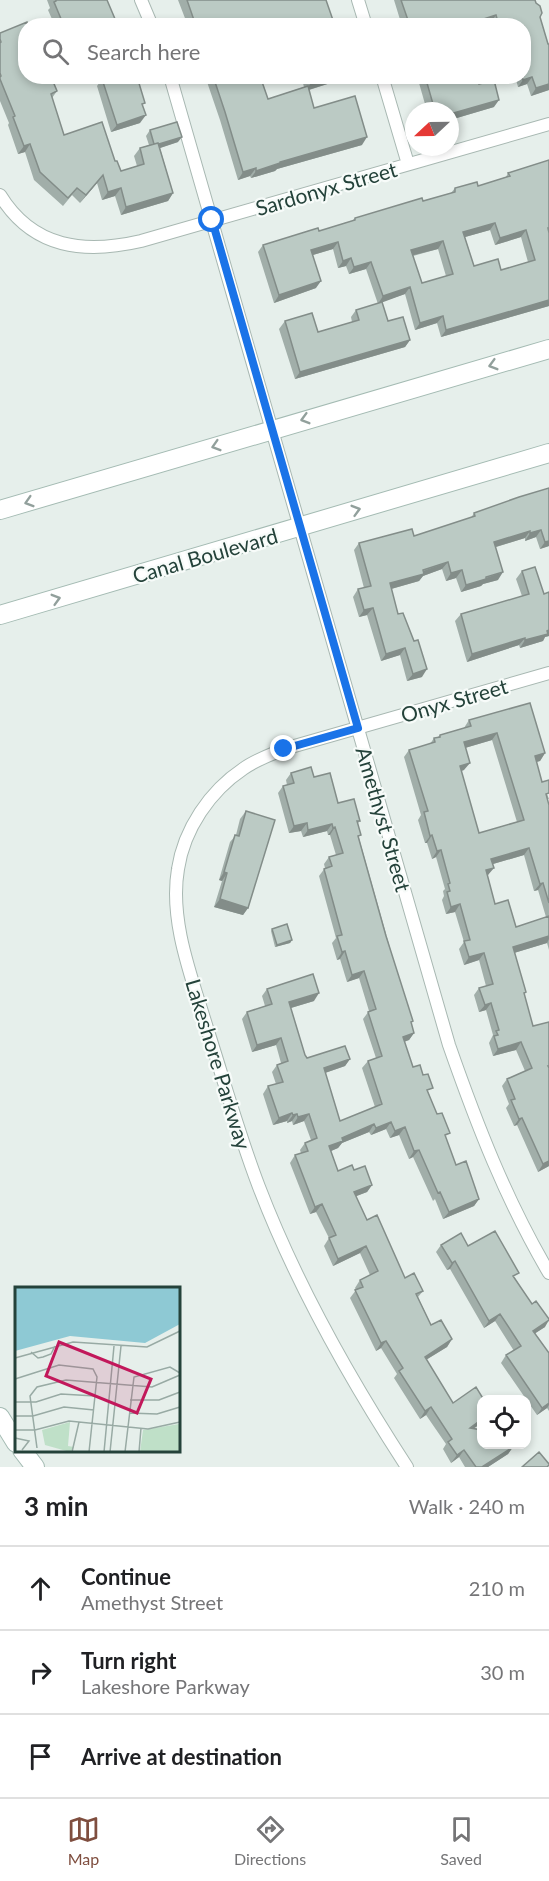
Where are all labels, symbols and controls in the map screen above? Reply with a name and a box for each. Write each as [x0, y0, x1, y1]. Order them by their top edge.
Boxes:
search box [18, 18, 531, 84]
icon: search [39, 35, 72, 68]
text: Search here [87, 38, 200, 65]
north arrow [405, 102, 459, 156]
street label: Sardonyx Street [252, 156, 400, 220]
route start [198, 206, 224, 232]
one-way arrow [488, 358, 498, 371]
one-way arrow [300, 412, 311, 424]
one-way arrow [211, 439, 222, 451]
one-way arrow [24, 495, 35, 507]
one-way arrow [350, 505, 361, 517]
street label: Canal Boulevard [130, 522, 280, 588]
one-way arrow [50, 594, 61, 606]
street label: Onyx Street [398, 673, 511, 727]
route end [270, 735, 296, 761]
street label: Amethyst Street [351, 744, 417, 895]
street label: Lakeshore Parkway [181, 976, 257, 1153]
inset map [15, 1287, 180, 1452]
map controls [477, 1395, 531, 1449]
button: locate [477, 1395, 531, 1449]
text: 3 min [24, 1490, 88, 1522]
text: Walk · 240 m [409, 1494, 525, 1518]
text: Continue [81, 1563, 171, 1590]
icon: ahead [24, 1572, 57, 1605]
text: 210 m [469, 1576, 525, 1600]
text: Amethyst Street [81, 1590, 223, 1614]
text: Turn right [81, 1647, 176, 1674]
icon: right [24, 1656, 57, 1689]
text: 30 m [480, 1660, 525, 1684]
text: Lakeshore Parkway [81, 1674, 250, 1698]
icon: arrive [24, 1740, 57, 1773]
text: Arrive at destination [81, 1743, 282, 1770]
tab: Map [67, 1813, 100, 1868]
tab: Directions [234, 1813, 306, 1868]
tab: Saved [440, 1813, 482, 1868]

